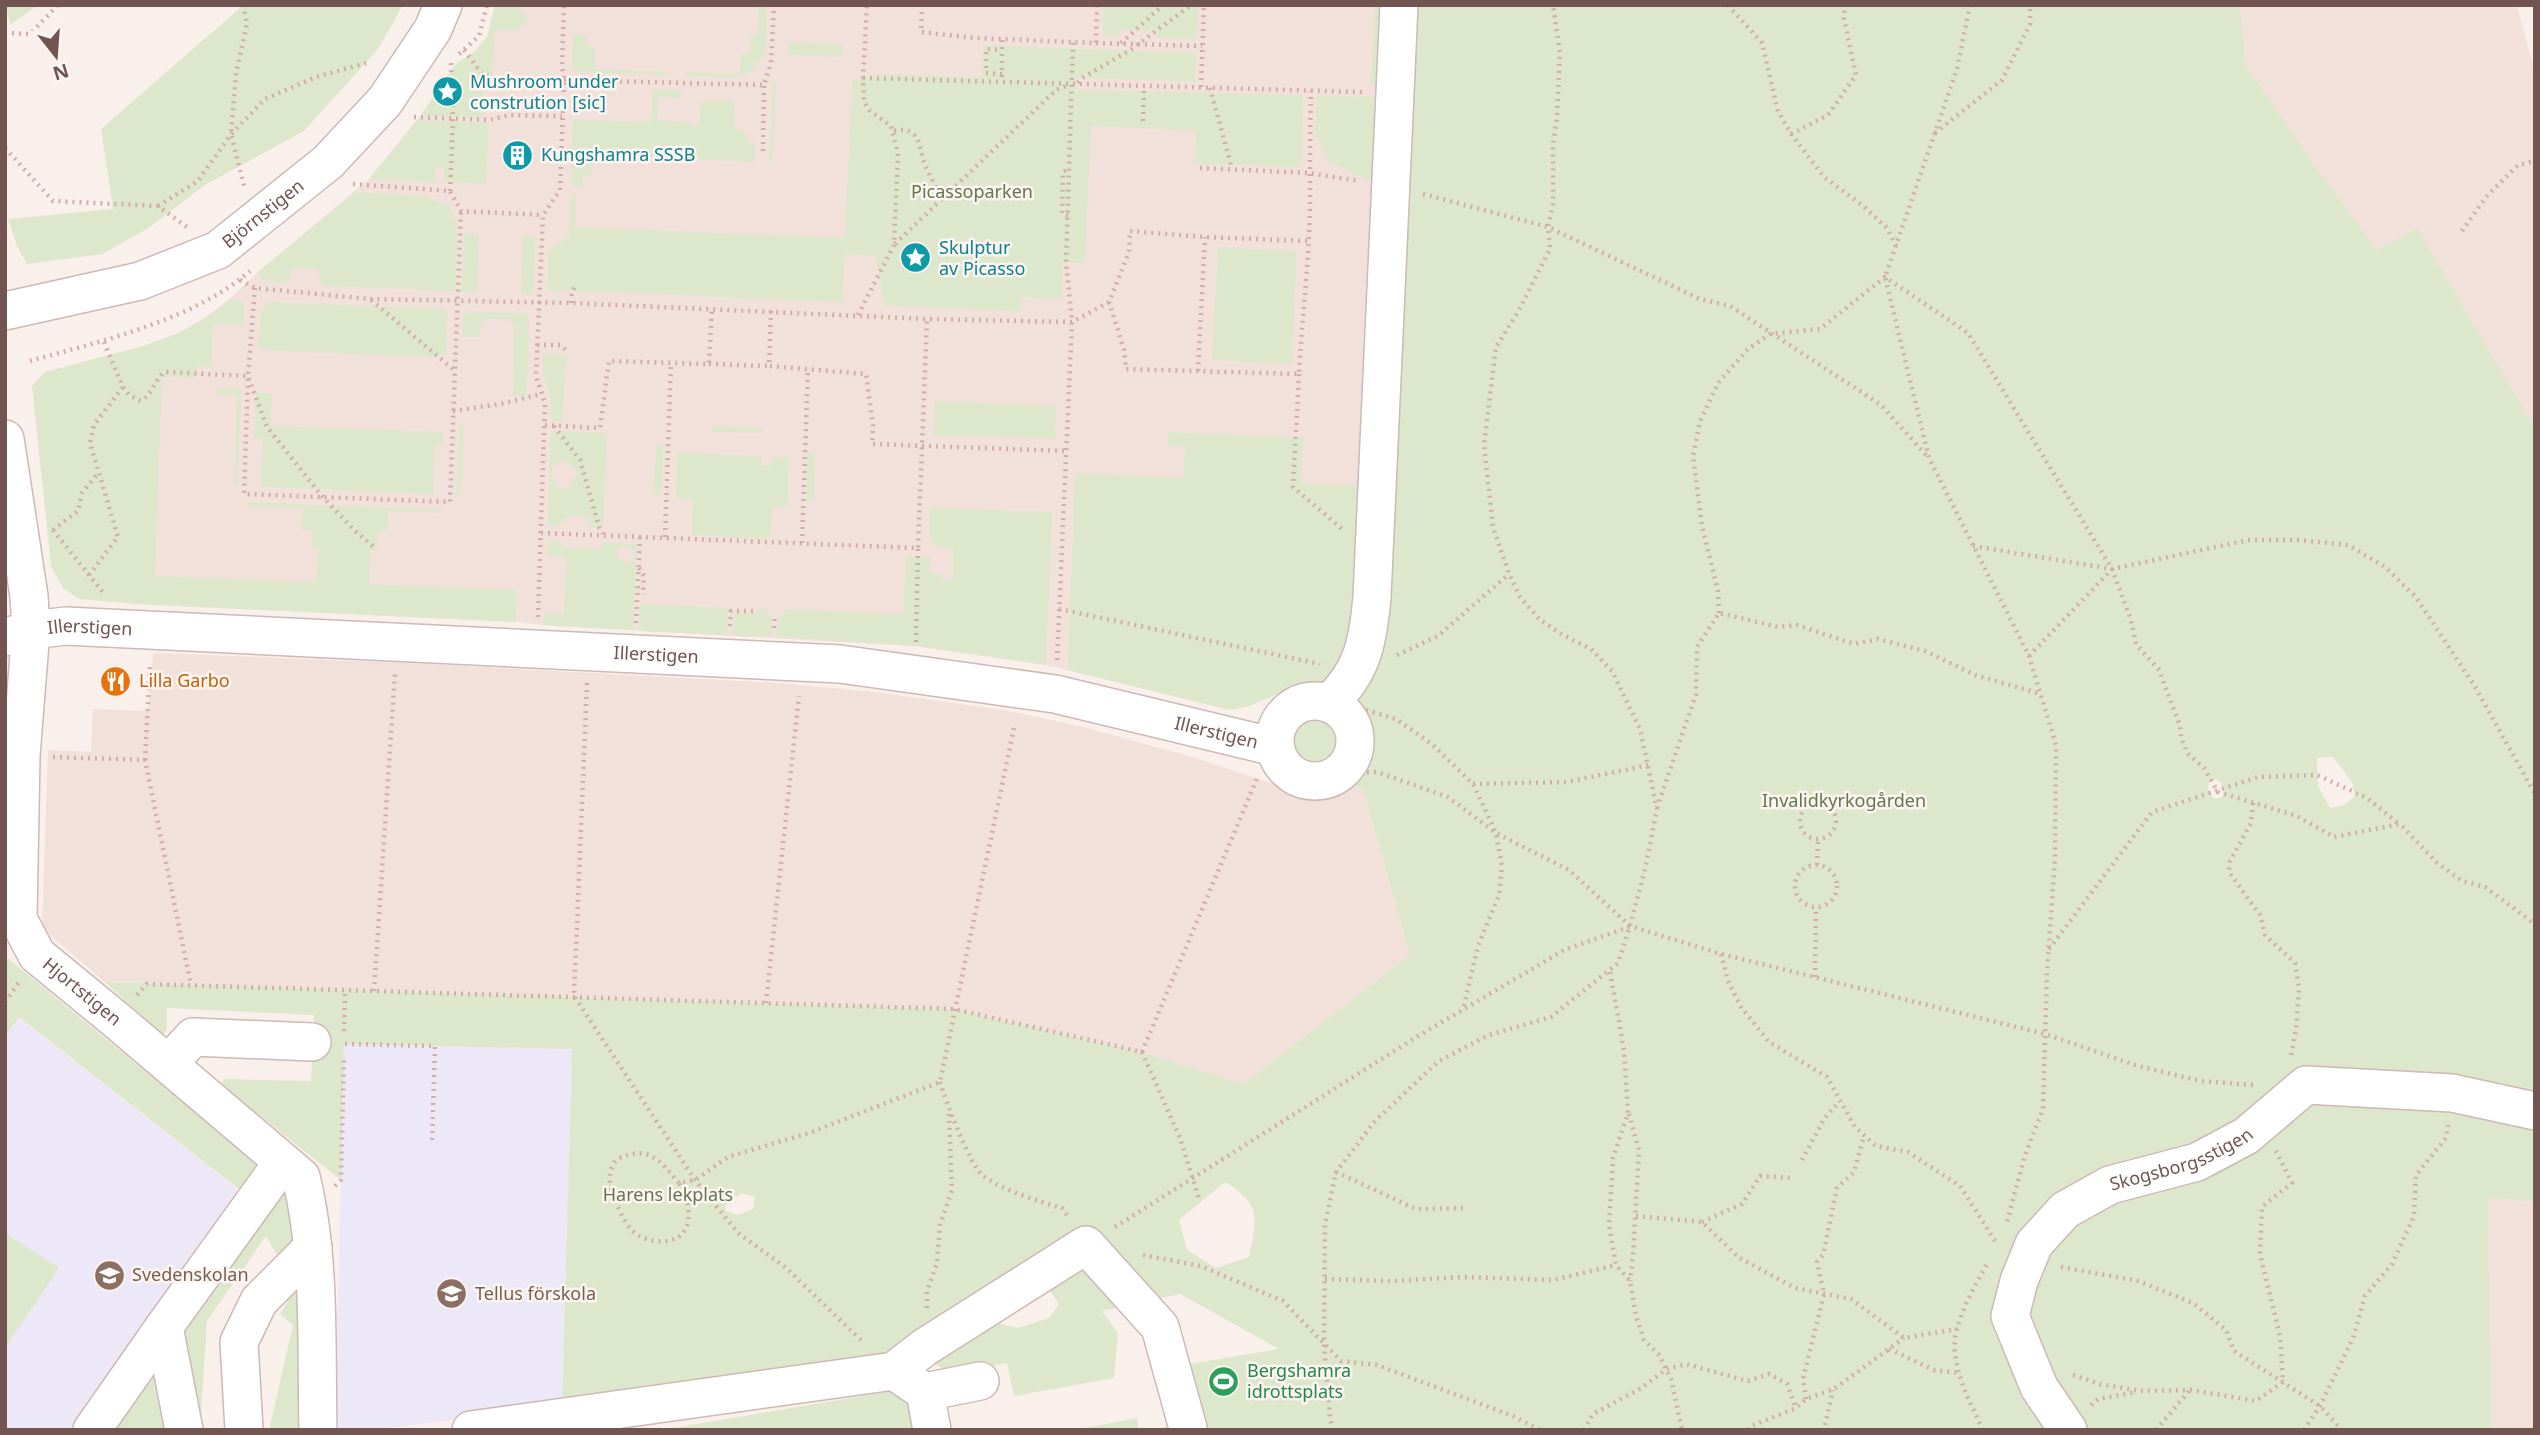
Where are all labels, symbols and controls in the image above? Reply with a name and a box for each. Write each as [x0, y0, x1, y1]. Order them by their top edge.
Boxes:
north arrow [21, 21, 91, 91]
text: N [50, 58, 72, 87]
place label: Mushroom under constrution [sic] [470, 69, 619, 114]
place icon: Mushroom under constrution [sic] [430, 75, 464, 109]
building icon: Kungshamra SSSB [501, 138, 535, 172]
place label: Kungshamra SSSB [541, 142, 695, 166]
street label: Björnstigen [217, 173, 308, 253]
park label: Picassoparken [911, 179, 1033, 203]
place label: Skulptur av Picasso [939, 235, 1025, 280]
place icon: Skulptur av Picasso [899, 241, 933, 275]
street label: Illerstigen [46, 613, 133, 640]
street label: Illerstigen [613, 640, 699, 668]
restaurant icon: Lilla Garbo [99, 664, 133, 698]
place label: Lilla Garbo [139, 668, 230, 692]
street label: Illerstigen [1172, 710, 1261, 754]
park label: Invalidkyrkogården [1762, 788, 1926, 812]
street label: Hjortstigen [38, 952, 127, 1030]
street label: Skogsborgsstigen [2107, 1122, 2258, 1196]
park label: Harens lekplats [603, 1182, 733, 1206]
school or university icon: Svedenskolan [92, 1258, 126, 1292]
place label: Svedenskolan [132, 1262, 249, 1286]
school or university icon: Tellus förskola [435, 1277, 469, 1311]
place label: Tellus förskola [475, 1281, 596, 1305]
place label: Bergshamra idrottsplats [1247, 1358, 1351, 1403]
sports icon: Bergshamra idrottsplats [1207, 1364, 1241, 1398]

